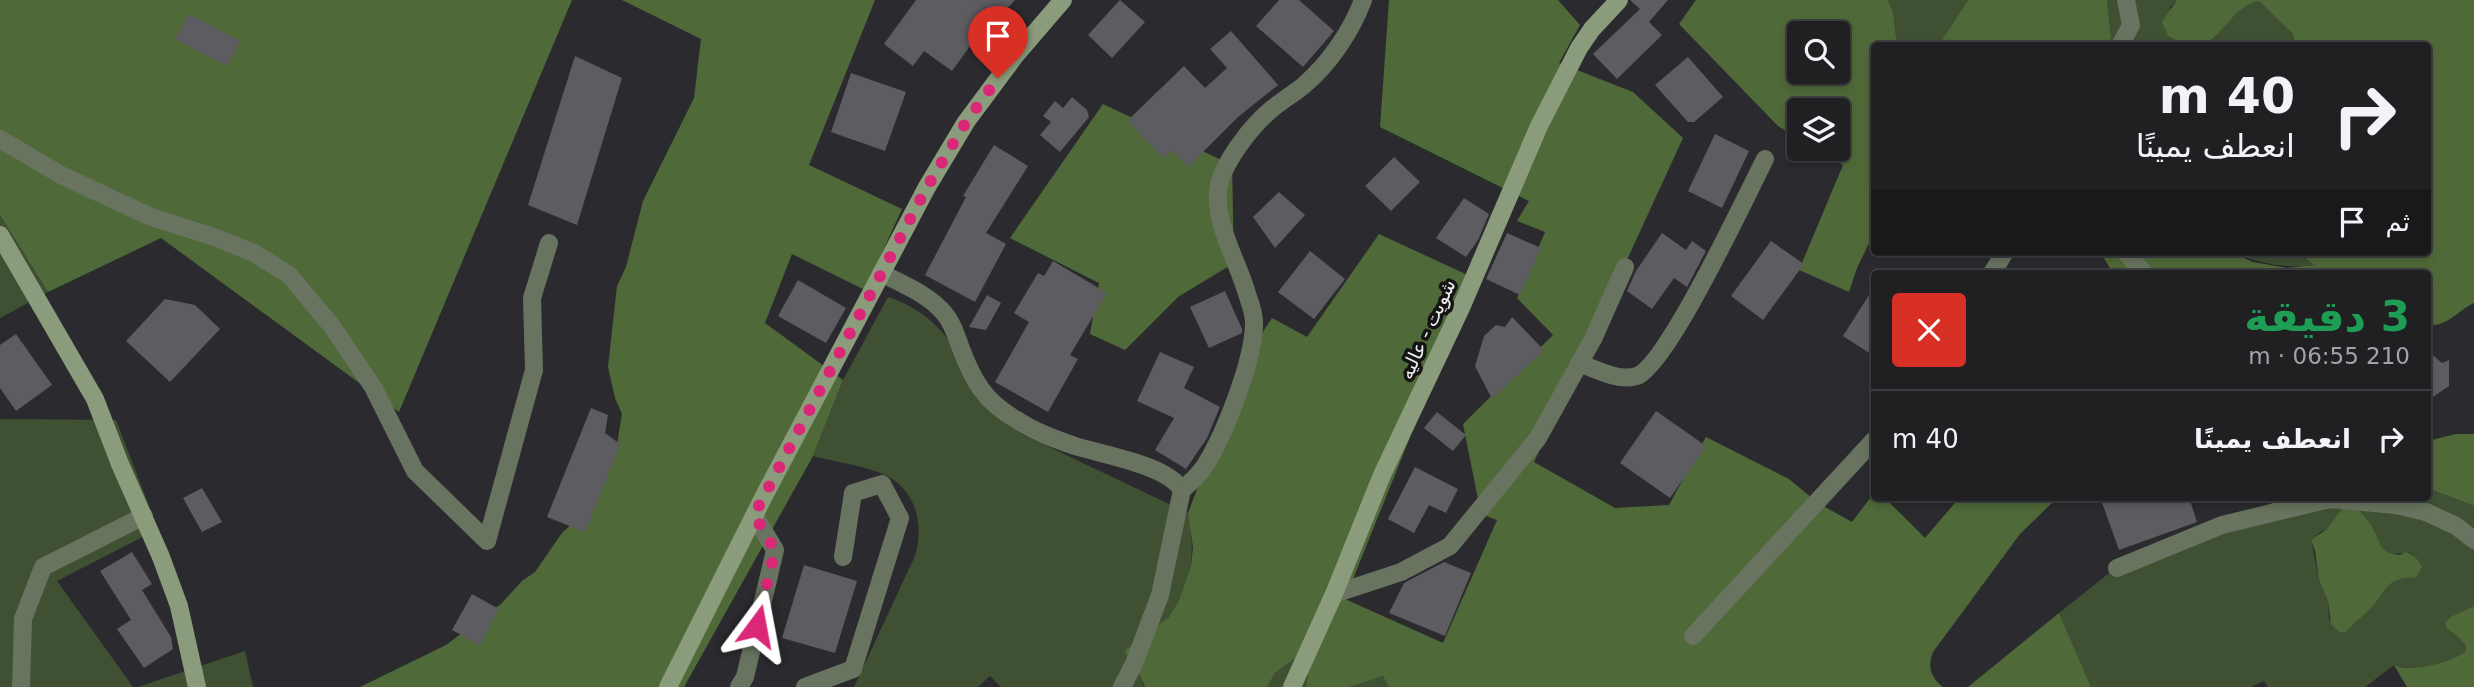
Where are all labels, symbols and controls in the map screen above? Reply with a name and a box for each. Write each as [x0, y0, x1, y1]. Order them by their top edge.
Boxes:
pin [968, 6, 1028, 78]
icon: arrive [979, 17, 1017, 55]
map controls [1787, 21, 1850, 161]
button: search [1787, 21, 1850, 84]
text: 40 m [2159, 68, 2295, 125]
icon: right [2319, 70, 2410, 161]
button: layers [1787, 98, 1850, 161]
text: انعطف يمينًا [2136, 127, 2295, 165]
icon: arrive [2333, 203, 2371, 241]
text: ثم [2385, 207, 2410, 237]
street label: شويت - عاليه [1394, 276, 1461, 383]
text: 3 دقيقة [2244, 292, 2410, 341]
button: close [1892, 293, 1966, 367]
text: 210 m · 06:55 [2248, 343, 2410, 369]
icon: right [2372, 420, 2410, 458]
text: 40 m [1892, 424, 1959, 454]
text: انعطف يمينًا [2194, 424, 2351, 454]
position arrow [720, 589, 794, 663]

